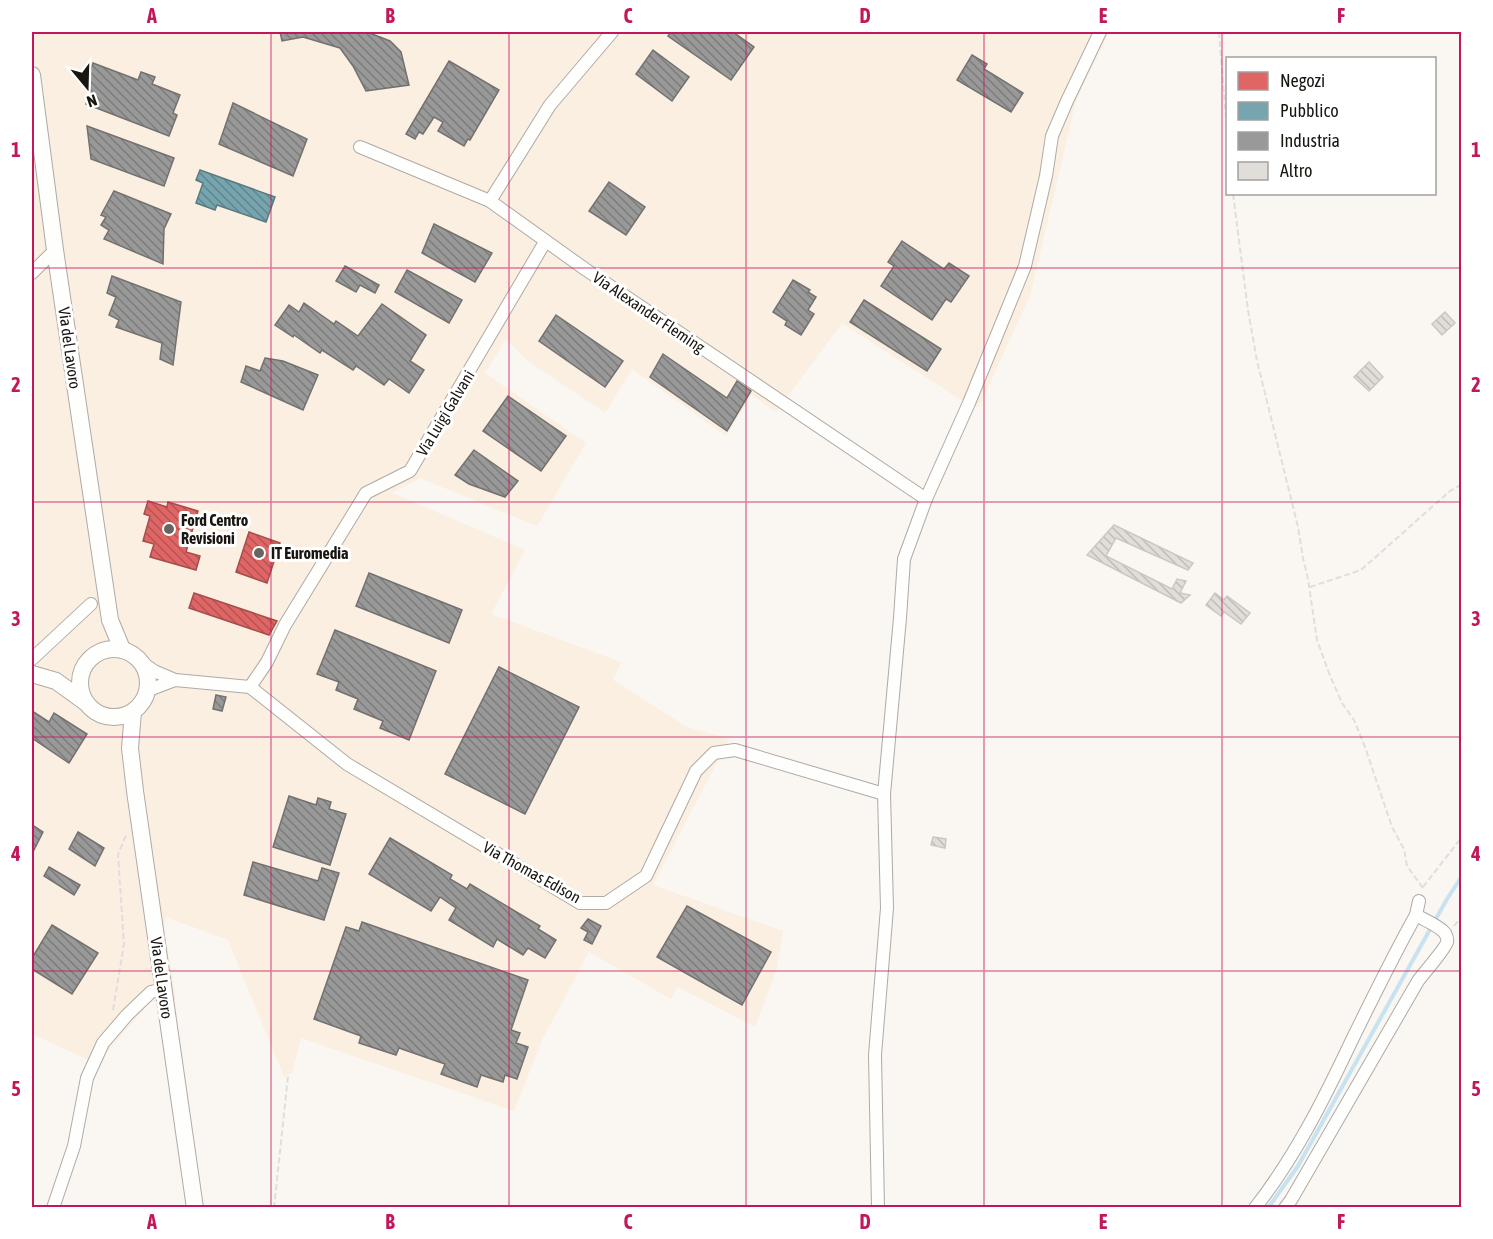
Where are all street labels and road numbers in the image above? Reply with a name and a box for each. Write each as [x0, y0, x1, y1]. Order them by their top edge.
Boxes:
street label: Via Alexander Fleming [589, 268, 709, 357]
street label: Via del Lavoro [55, 306, 85, 390]
street label: Via Luigi Galvani [412, 367, 479, 460]
street label: Via Thomas Edison [480, 838, 584, 906]
street label: Via del Lavoro [147, 936, 177, 1020]

